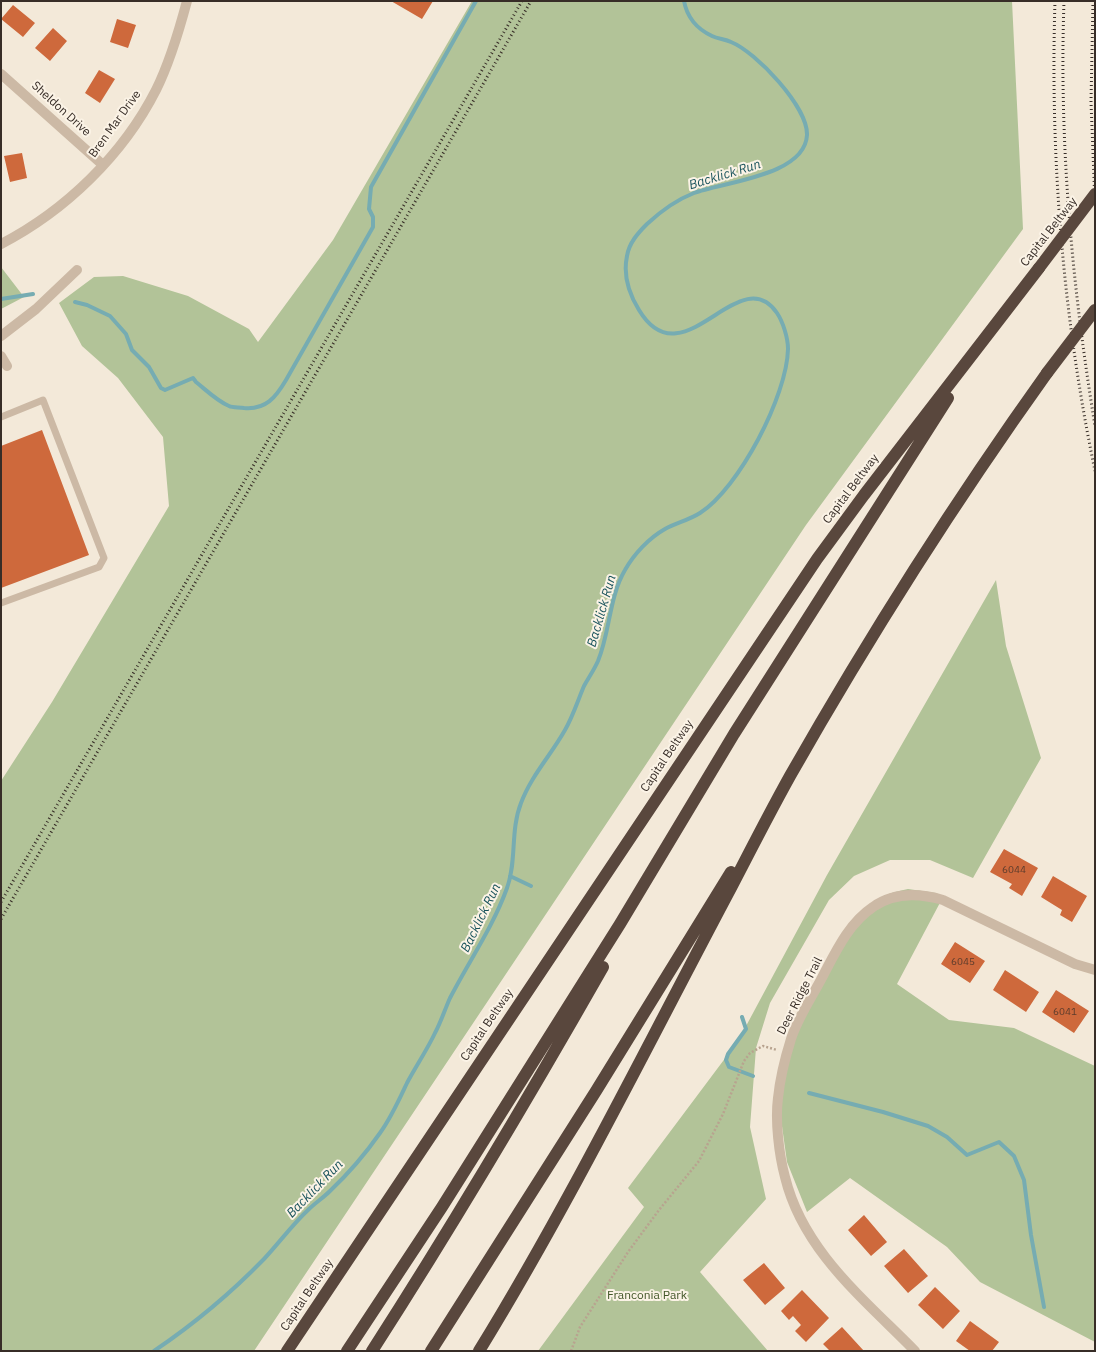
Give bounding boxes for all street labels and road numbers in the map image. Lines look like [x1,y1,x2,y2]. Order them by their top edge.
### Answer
street label: Sheldon Drive [28,79,94,139]
street label: Bren Mar Drive [86,88,144,160]
street label: Capital Beltway [1018,195,1080,269]
street label: Capital Beltway [820,451,882,527]
street label: Capital Beltway [638,717,696,795]
street label: Deer Ridge Trail [774,955,826,1037]
street label: Capital Beltway [458,986,516,1064]
street label: Capital Beltway [278,1256,336,1334]

